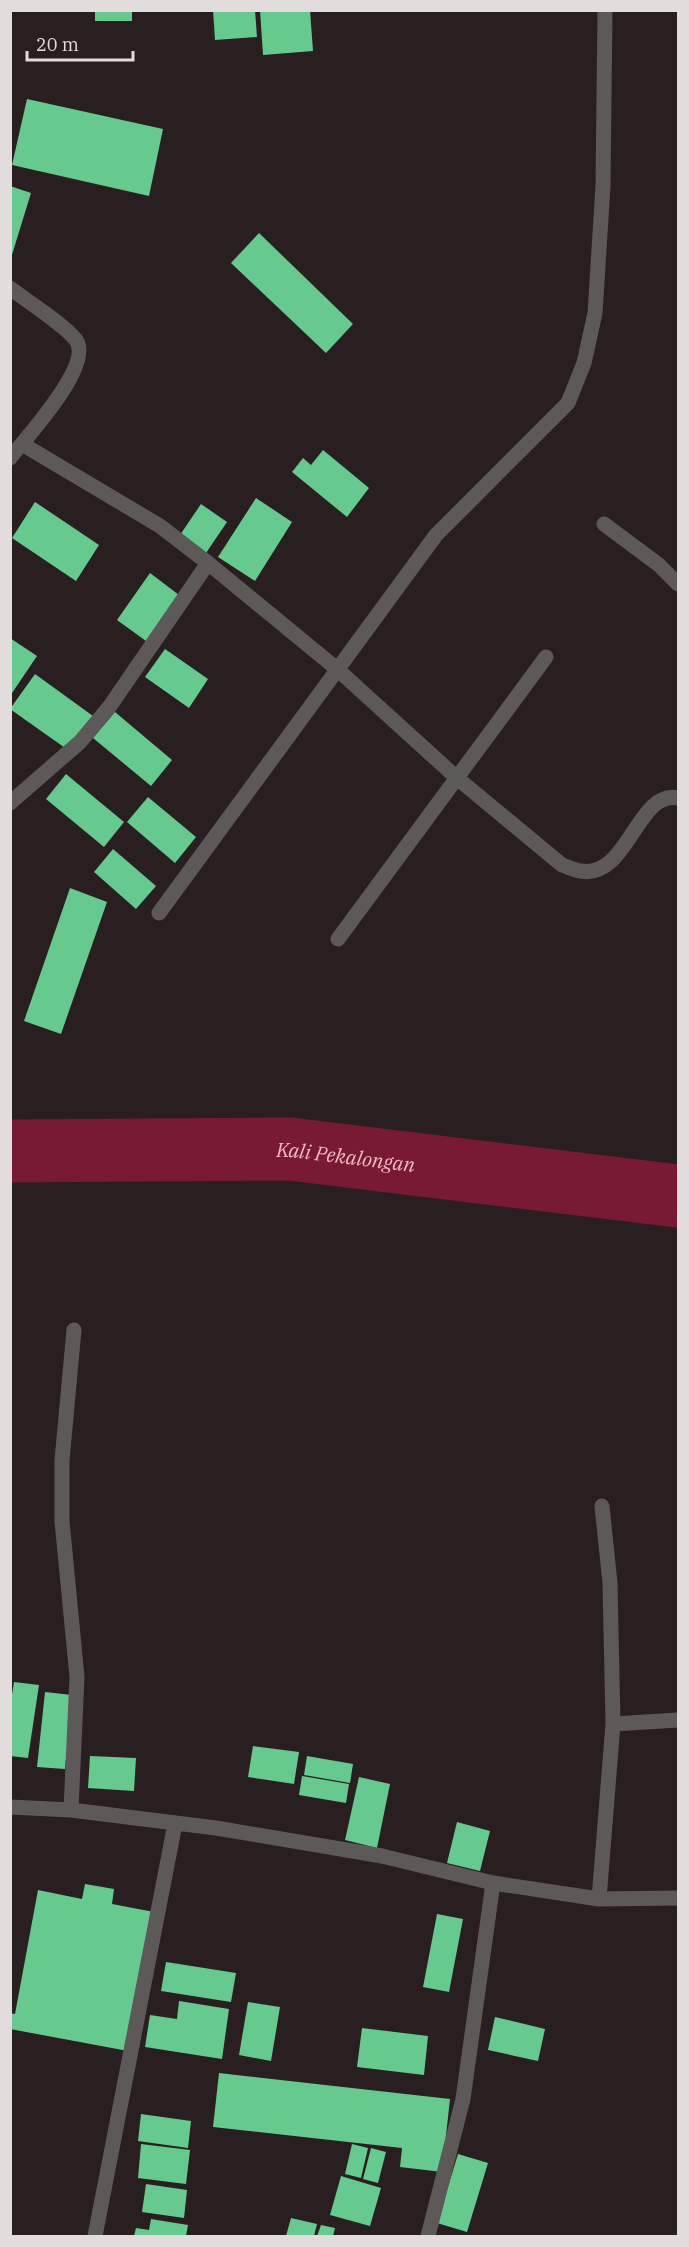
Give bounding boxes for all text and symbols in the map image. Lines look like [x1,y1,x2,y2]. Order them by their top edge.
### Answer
scale bar [27,24,134,62]
text: 20 m [36,33,79,56]
water label: Kali Pekalongan [275,1135,417,1178]

